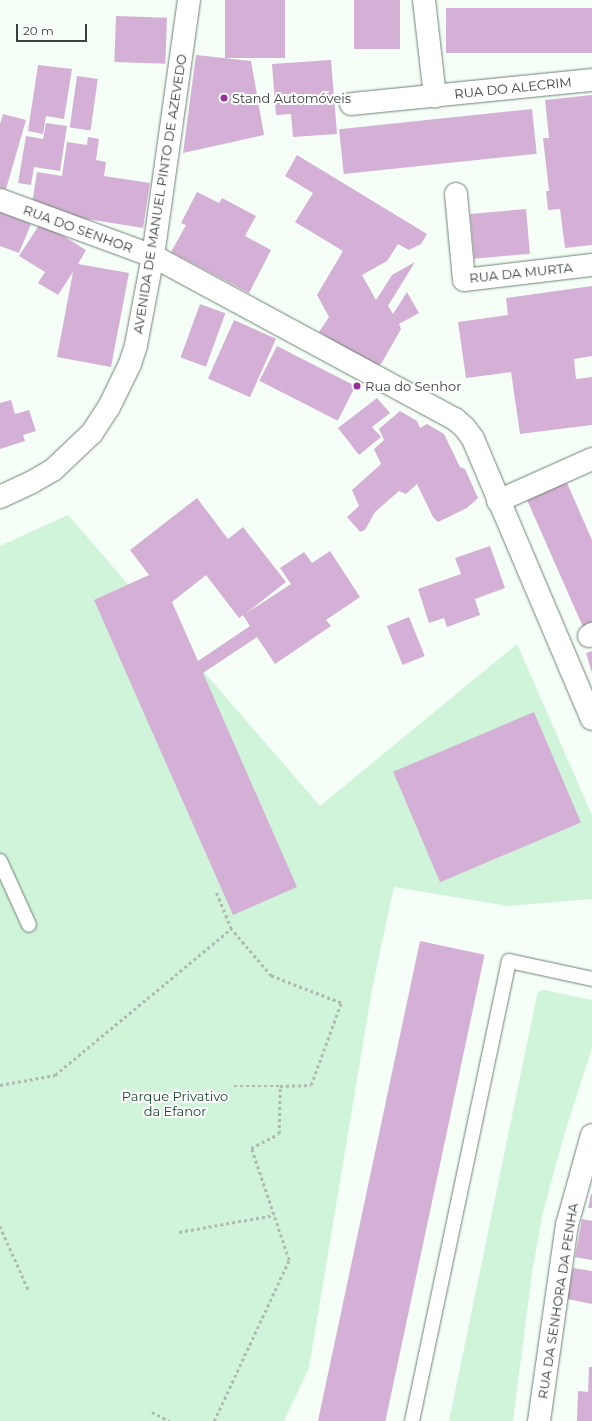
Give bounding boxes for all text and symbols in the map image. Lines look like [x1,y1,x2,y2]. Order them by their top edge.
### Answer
scale bar [18,16,89,42]
text: 20 m [23,23,54,38]
street label: AVENIDA DE MANUEL PINTO DE AZEVEDO [130,53,190,335]
street label: RUA DO ALECRIM [454,74,572,102]
place label: Stand Automóveis [232,90,351,106]
marker: Stand Automóveis [219,93,229,103]
street label: RUA DO SENHOR [21,202,135,256]
street label: RUA DA MURTA [469,260,573,286]
place label: Rua do Senhor [365,378,461,394]
marker: Rua do Senhor [352,381,362,391]
park label: Parque Privativo da Efanor [122,1089,228,1120]
street label: RUA DA SENHORA DA PENHA [535,1202,581,1400]

